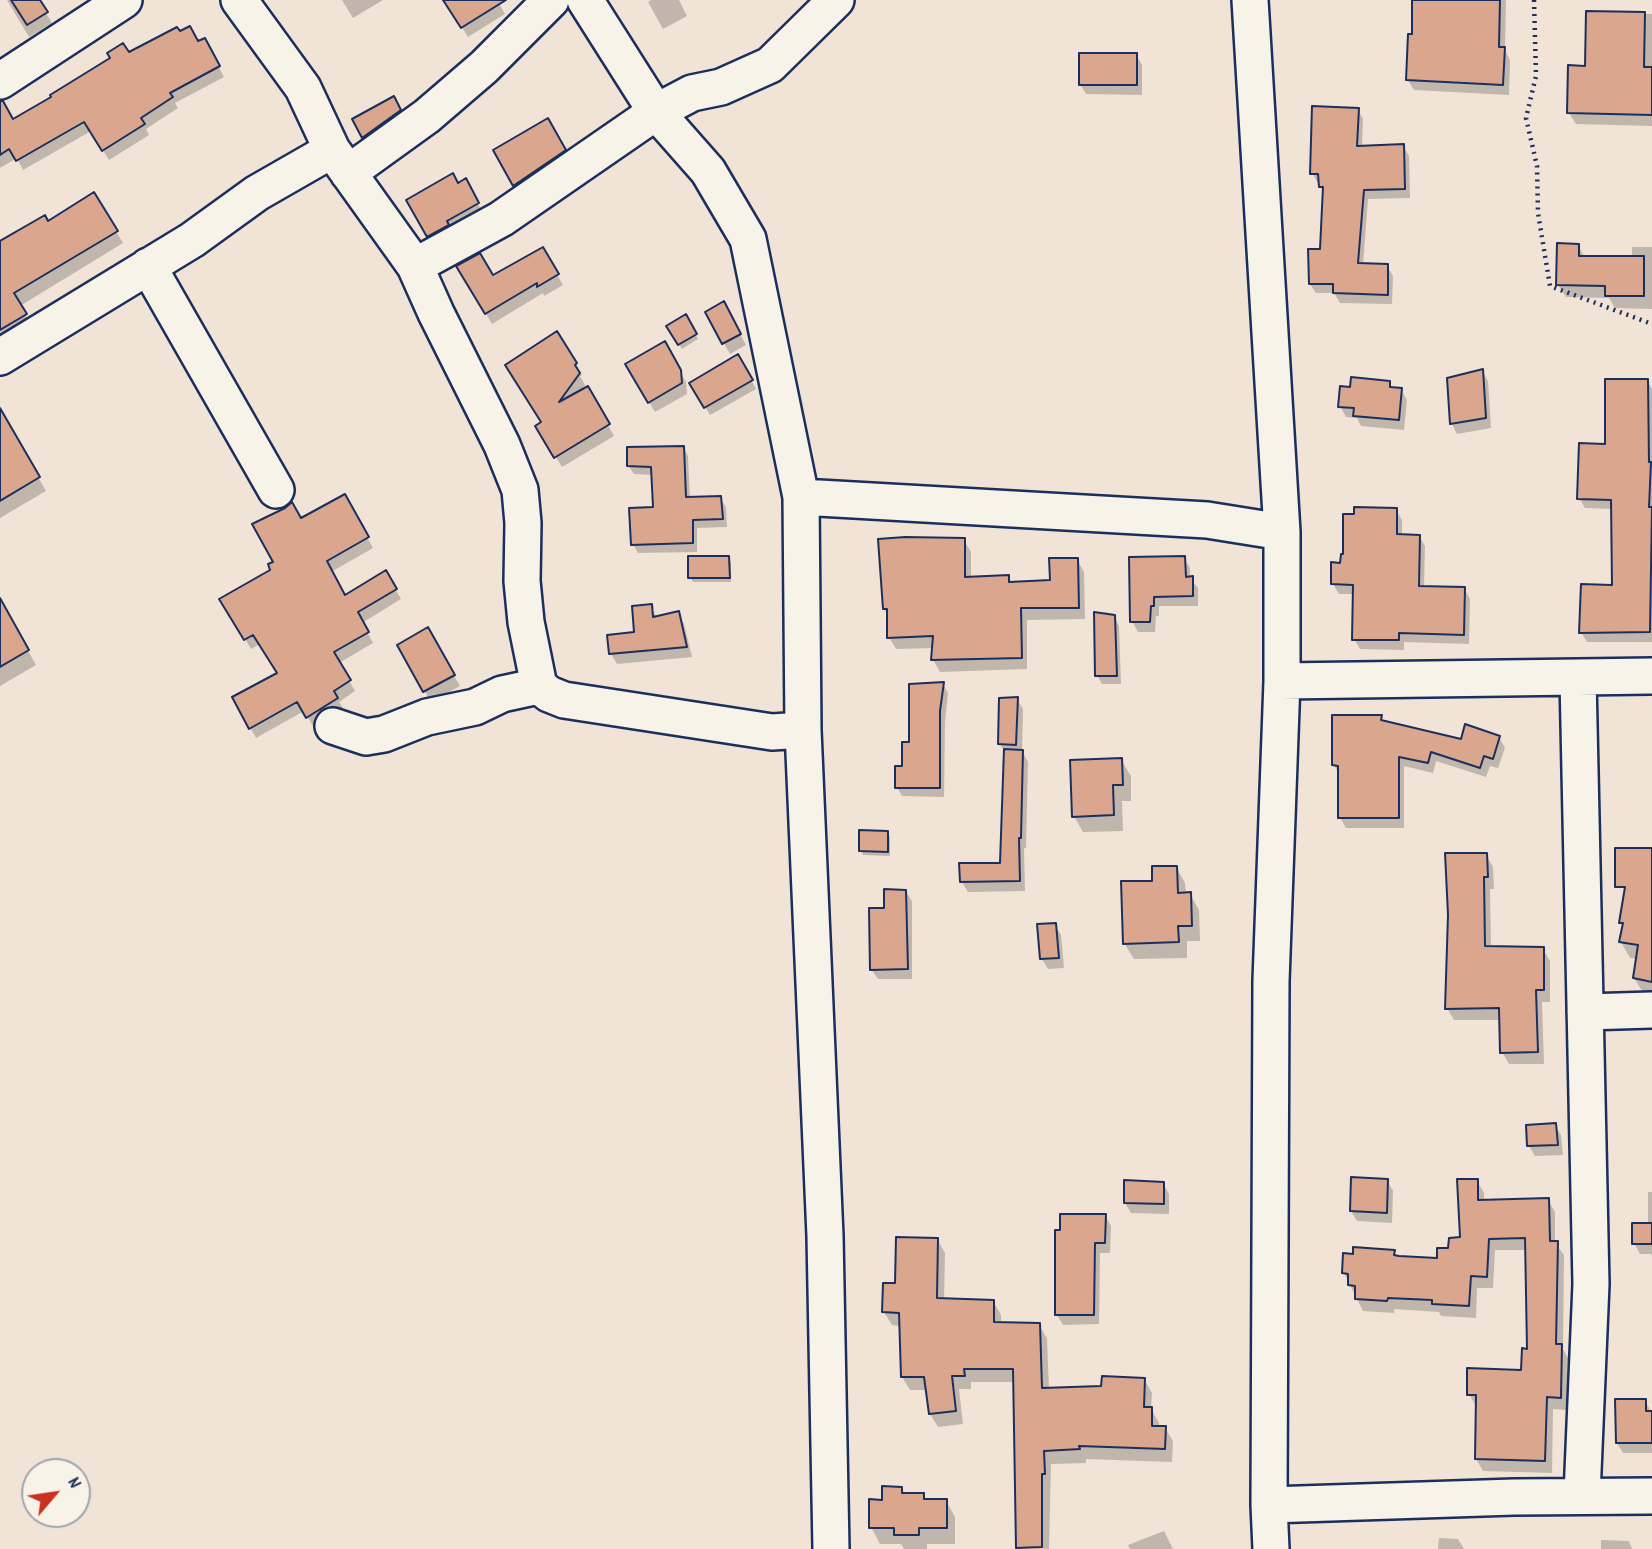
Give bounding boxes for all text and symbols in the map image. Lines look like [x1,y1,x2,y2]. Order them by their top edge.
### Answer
north arrow [21,1458,91,1528]
text: N [59,1473,87,1494]

